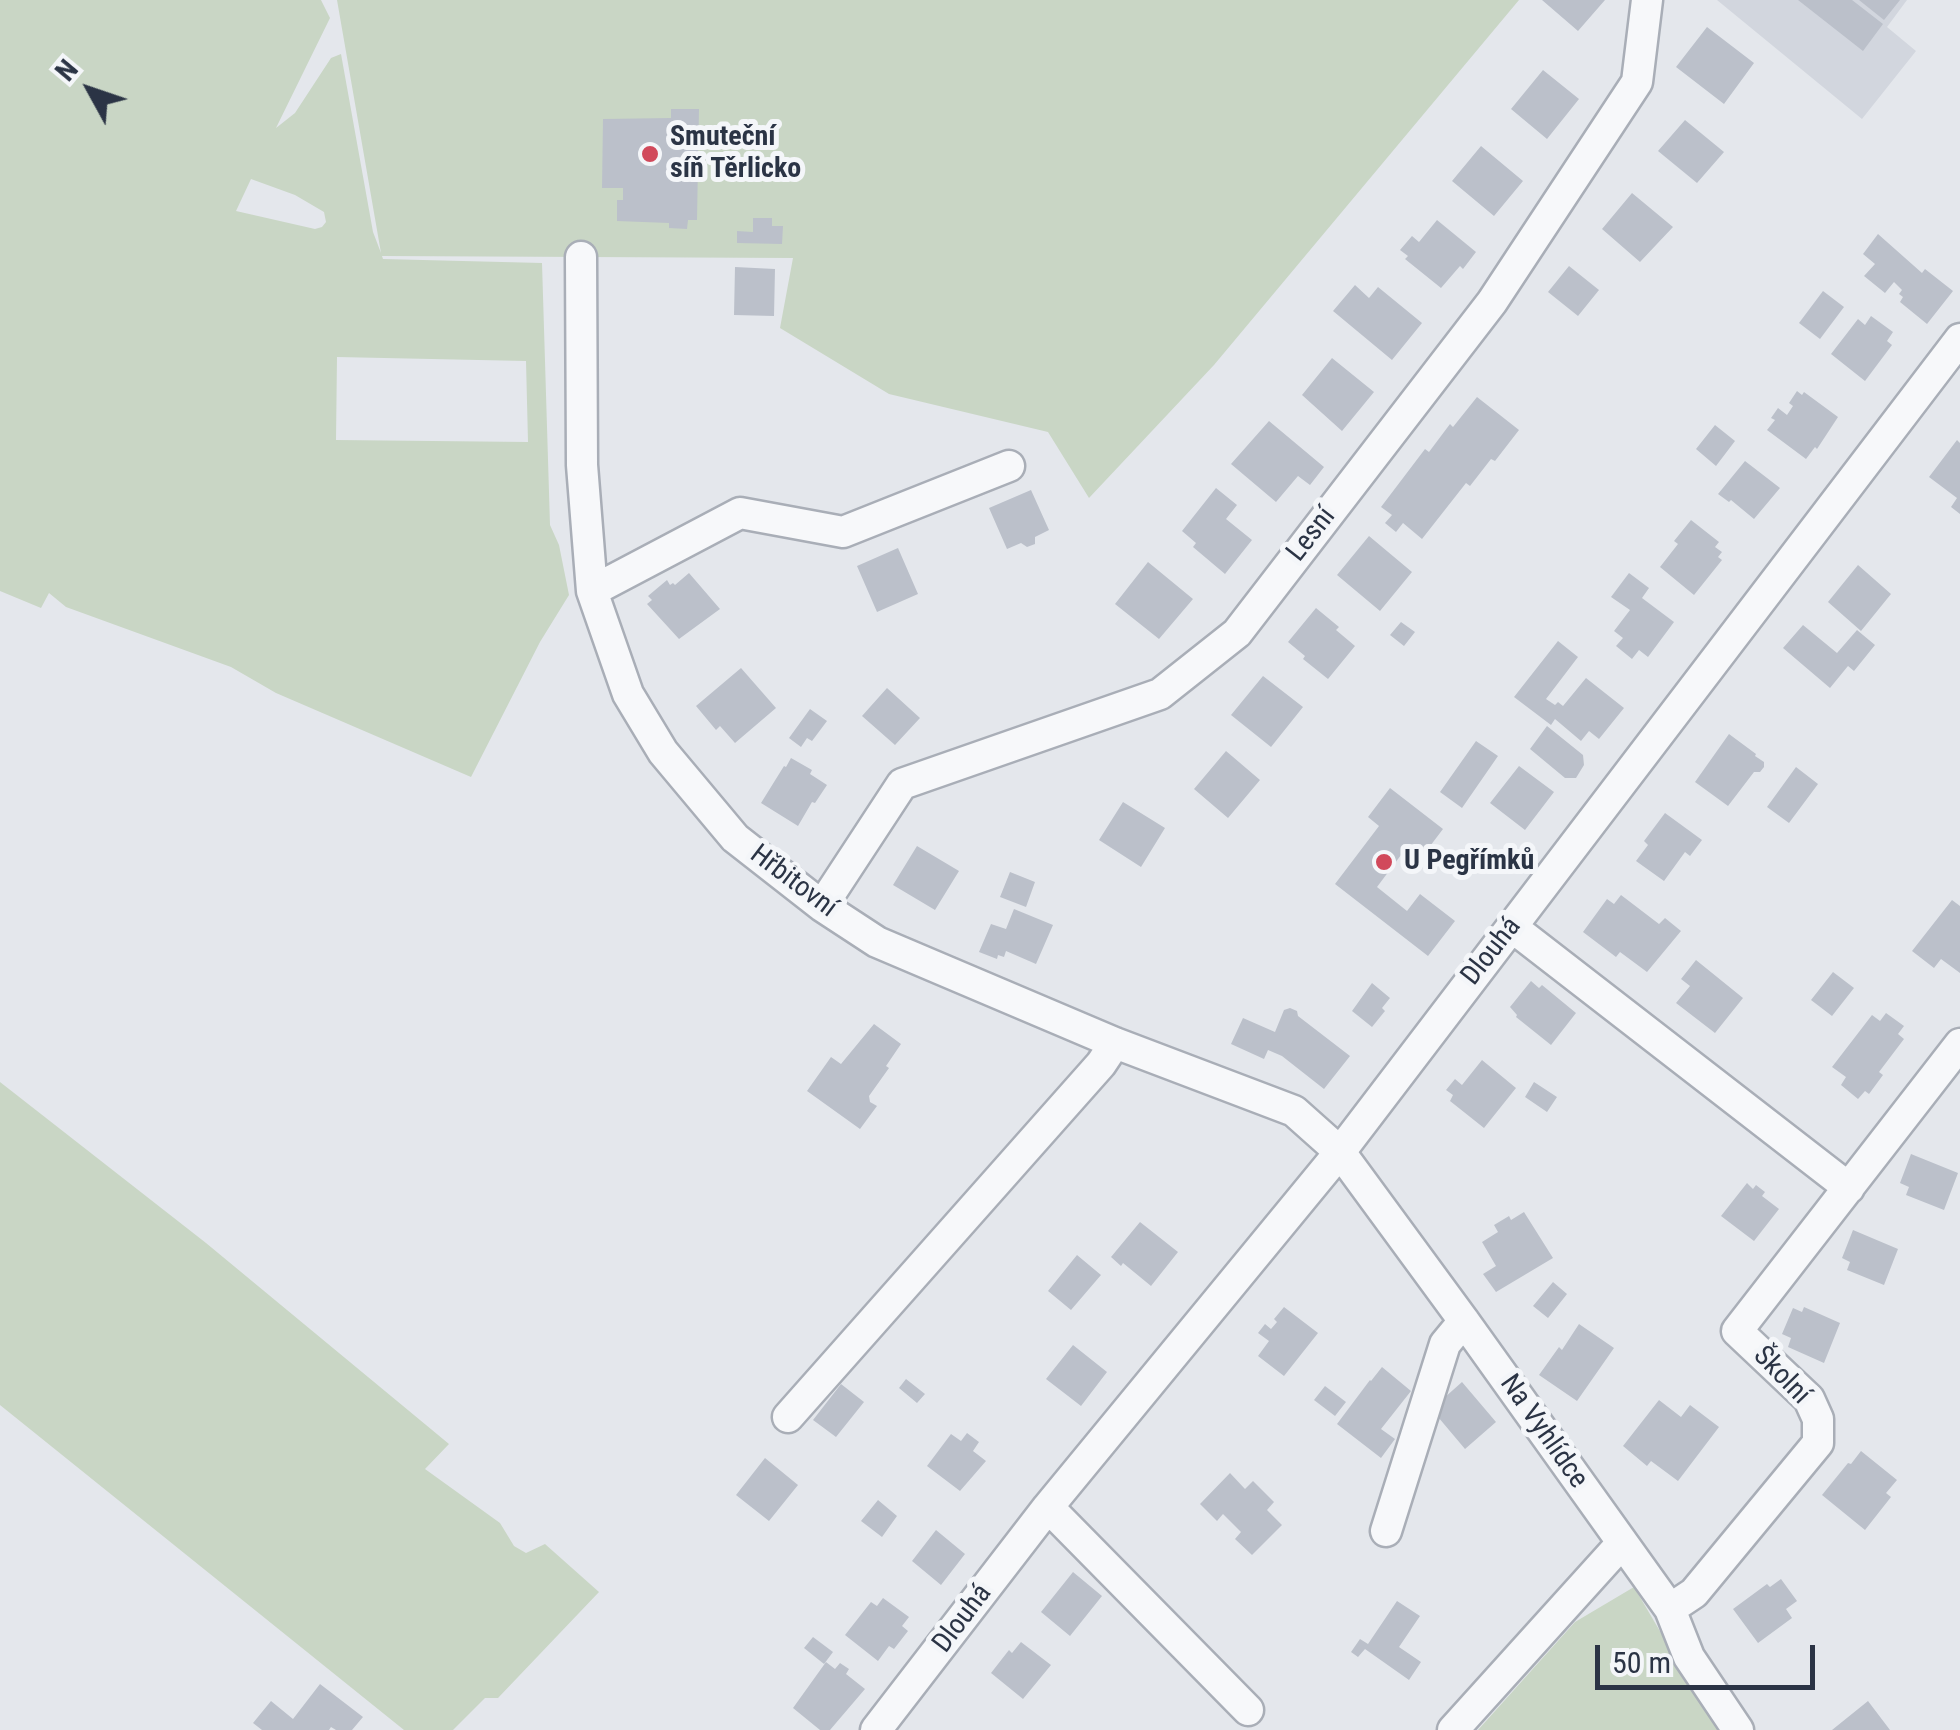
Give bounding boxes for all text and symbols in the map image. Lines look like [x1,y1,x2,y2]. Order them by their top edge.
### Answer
north arrow [40,40,140,140]
text: N [48,53,85,88]
place label: Smuteční síň Těrlicko [670,121,801,187]
marker: Smuteční síň Těrlicko [639,143,661,165]
street label: Lesní [1280,501,1344,569]
street label: Hřbitovní [743,838,843,926]
place label: U Pegřímků [1404,845,1534,879]
marker: U Pegřímků [1373,851,1395,873]
street label: Dlouhá [1455,911,1529,993]
street label: Školní [1745,1340,1817,1412]
street label: Na Vyhlídce [1492,1369,1594,1495]
street label: Dlouhá [926,1578,1000,1660]
scale bar [1600,1625,1820,1687]
text: 50 m [1612,1645,1671,1680]

